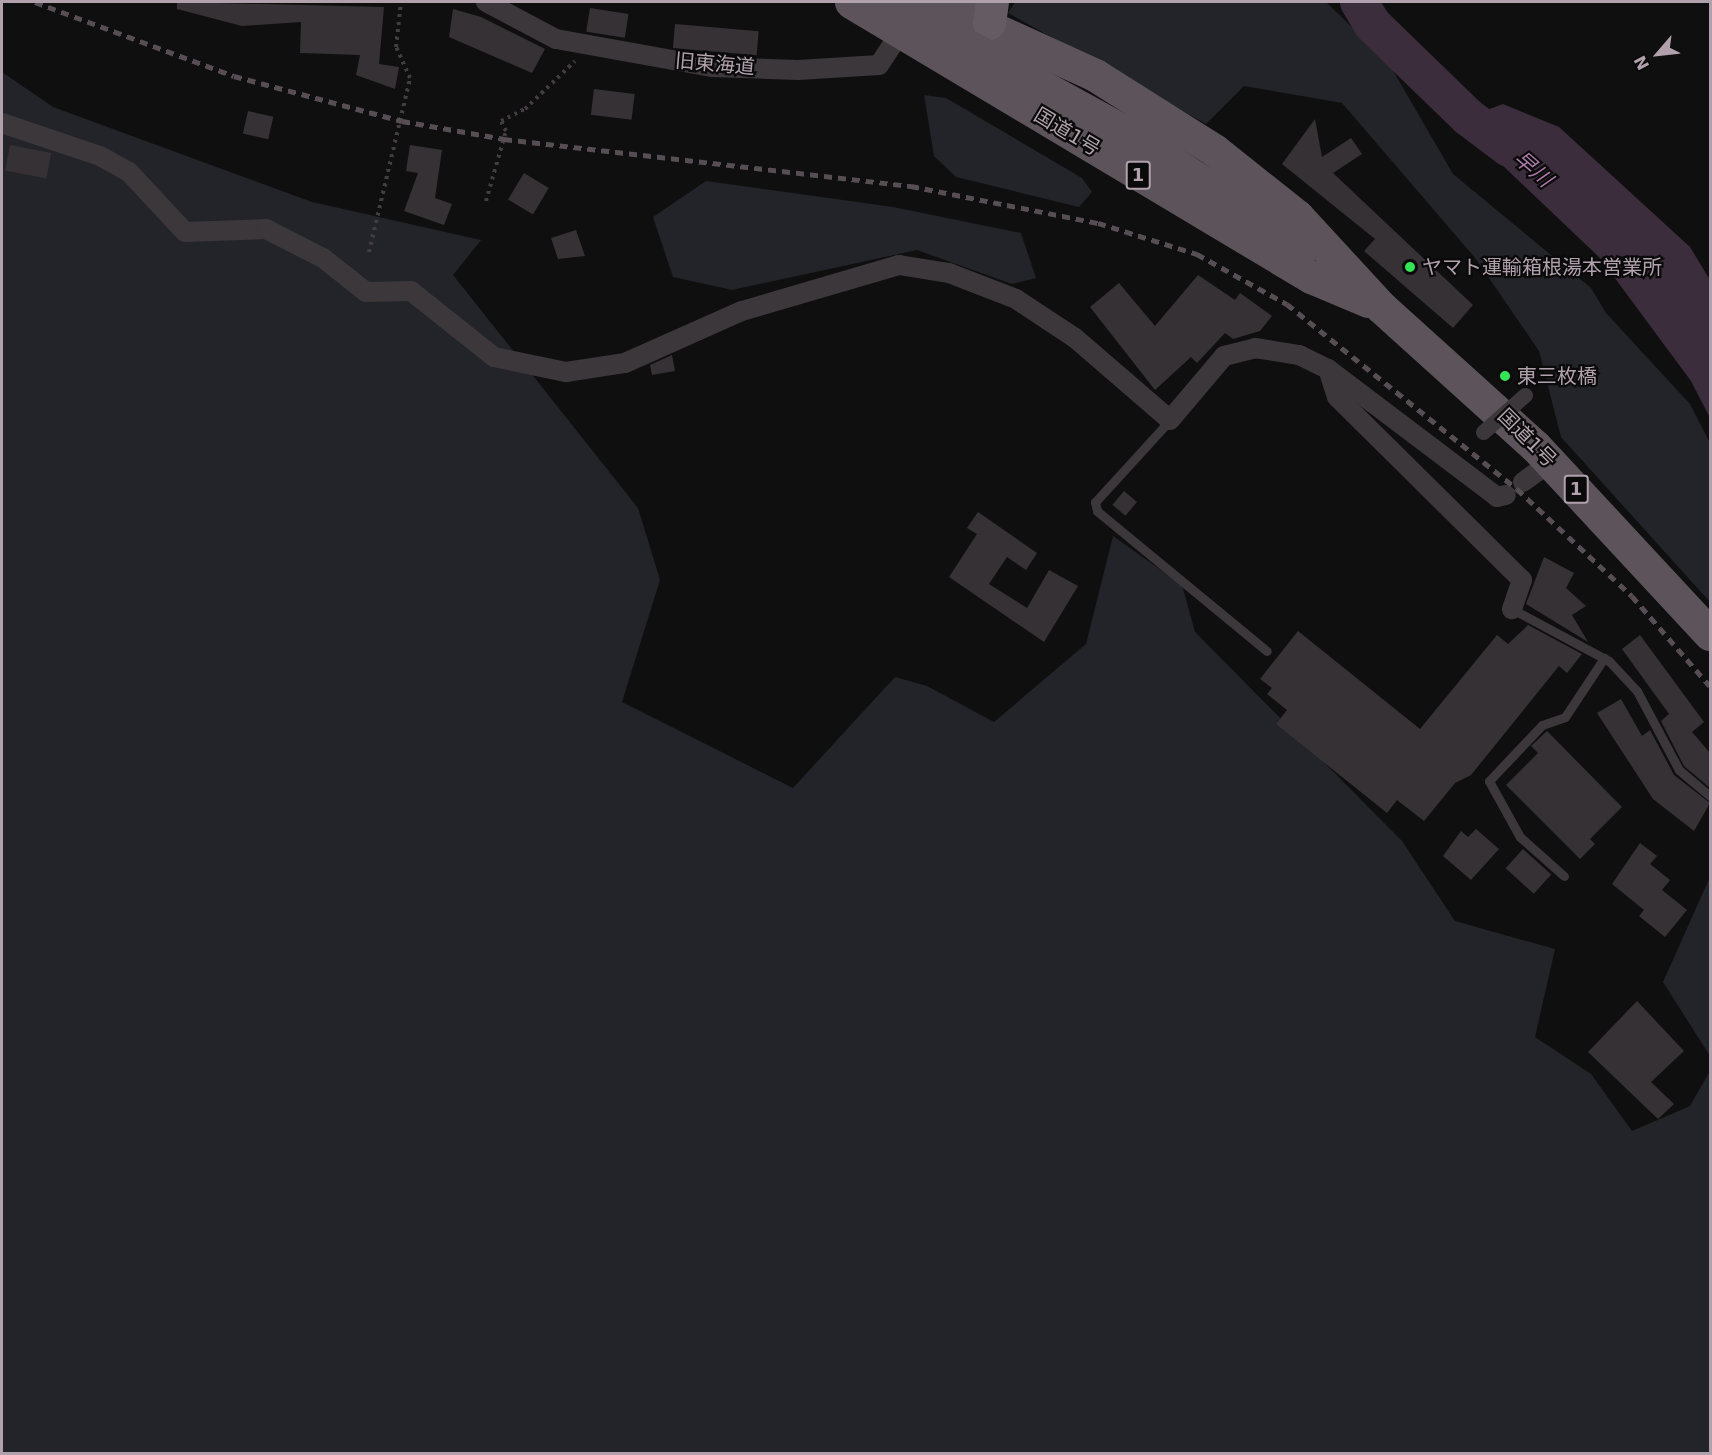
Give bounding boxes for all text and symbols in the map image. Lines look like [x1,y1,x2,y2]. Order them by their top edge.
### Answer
north arrow [1628,24,1688,84]
street label: 旧東海道 [674,49,756,79]
text: N [1630,52,1653,73]
street label: 国道1号 [1030,103,1104,161]
water label: 早川 [1509,146,1557,192]
road number: 1 [1124,160,1152,190]
place label: ヤマト運輸箱根湯本営業所 [1422,255,1662,279]
marker: ヤマト運輸箱根湯本営業所 [1403,260,1417,274]
place label: 東三枚橋 [1517,364,1597,388]
marker: 東三枚橋 [1498,369,1512,383]
street label: 国道1号 [1493,404,1561,472]
road number: 1 [1562,474,1590,504]

